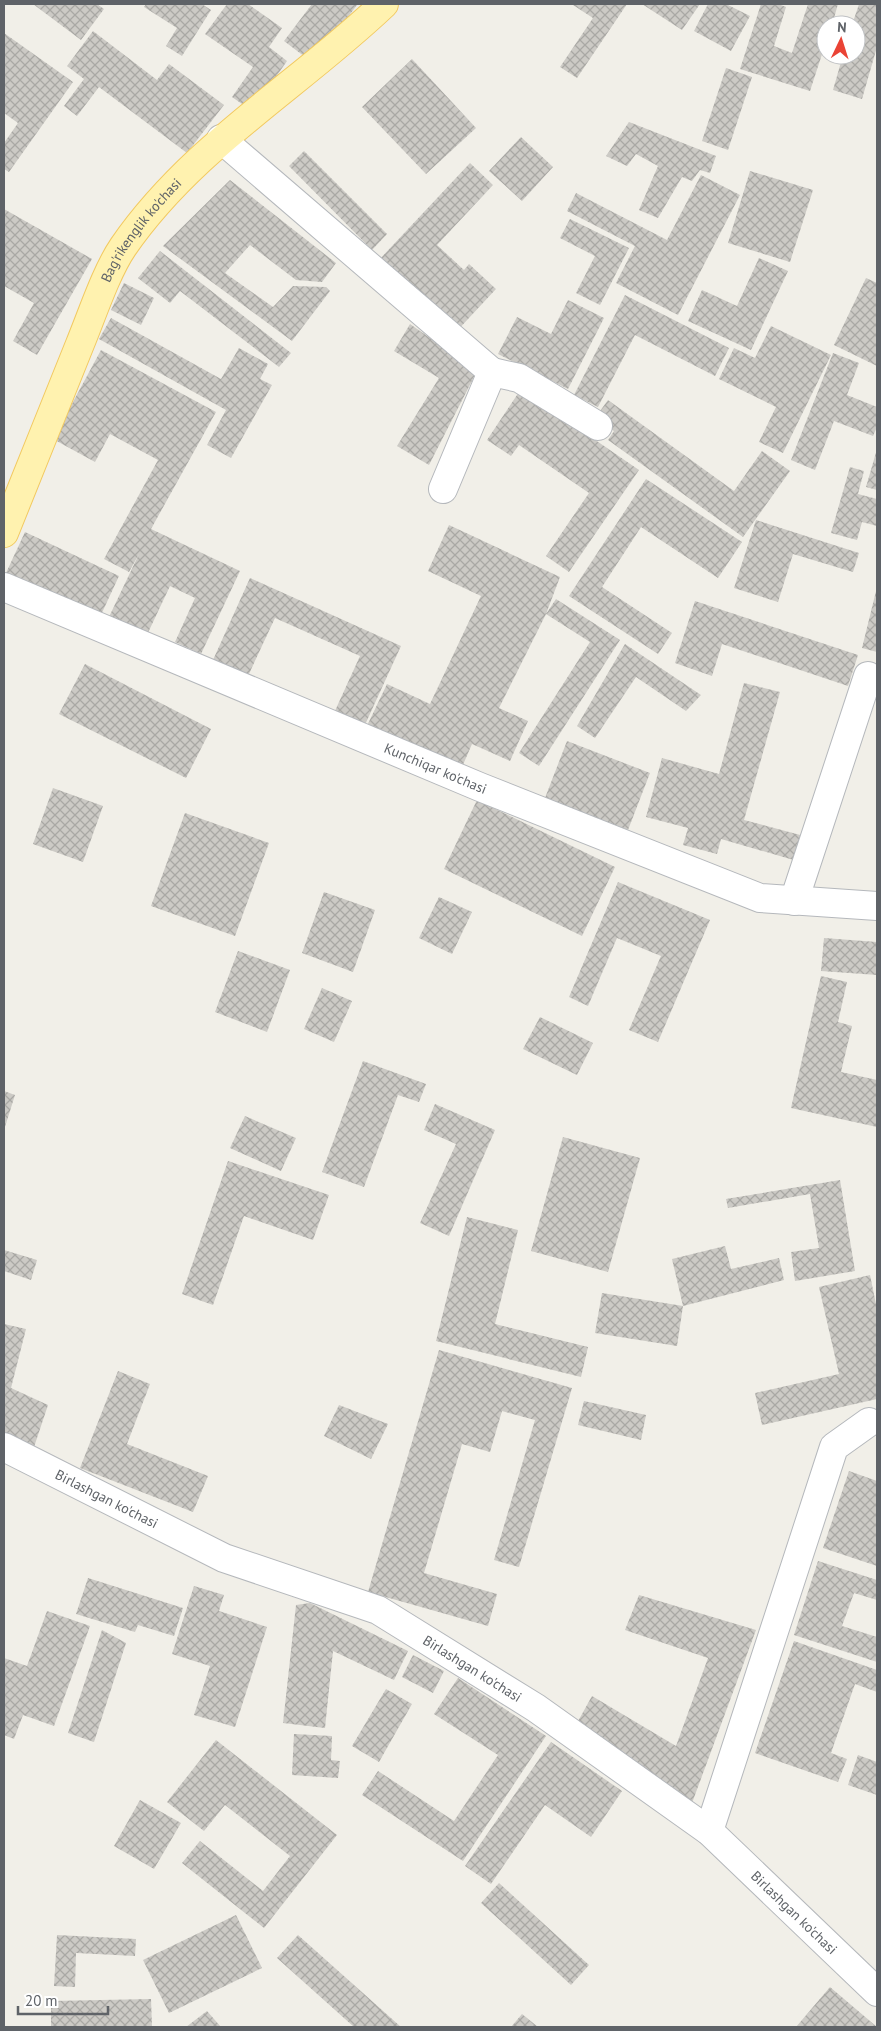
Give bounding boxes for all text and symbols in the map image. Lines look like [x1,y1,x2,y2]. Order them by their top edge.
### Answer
north arrow [816,15,866,65]
text: N [837,18,847,36]
street label: Bag'rikenglik ko'chasi [97,174,185,285]
street label: Kunchiqar ko'chasi [381,739,489,798]
street label: Birlashgan ko'chasi [52,1465,161,1532]
street label: Birlashgan ko'chasi [420,1631,525,1706]
street label: Birlashgan ko'chasi [747,1867,841,1958]
scale bar [18,1984,108,2016]
text: 20 m [25,1991,58,2010]

